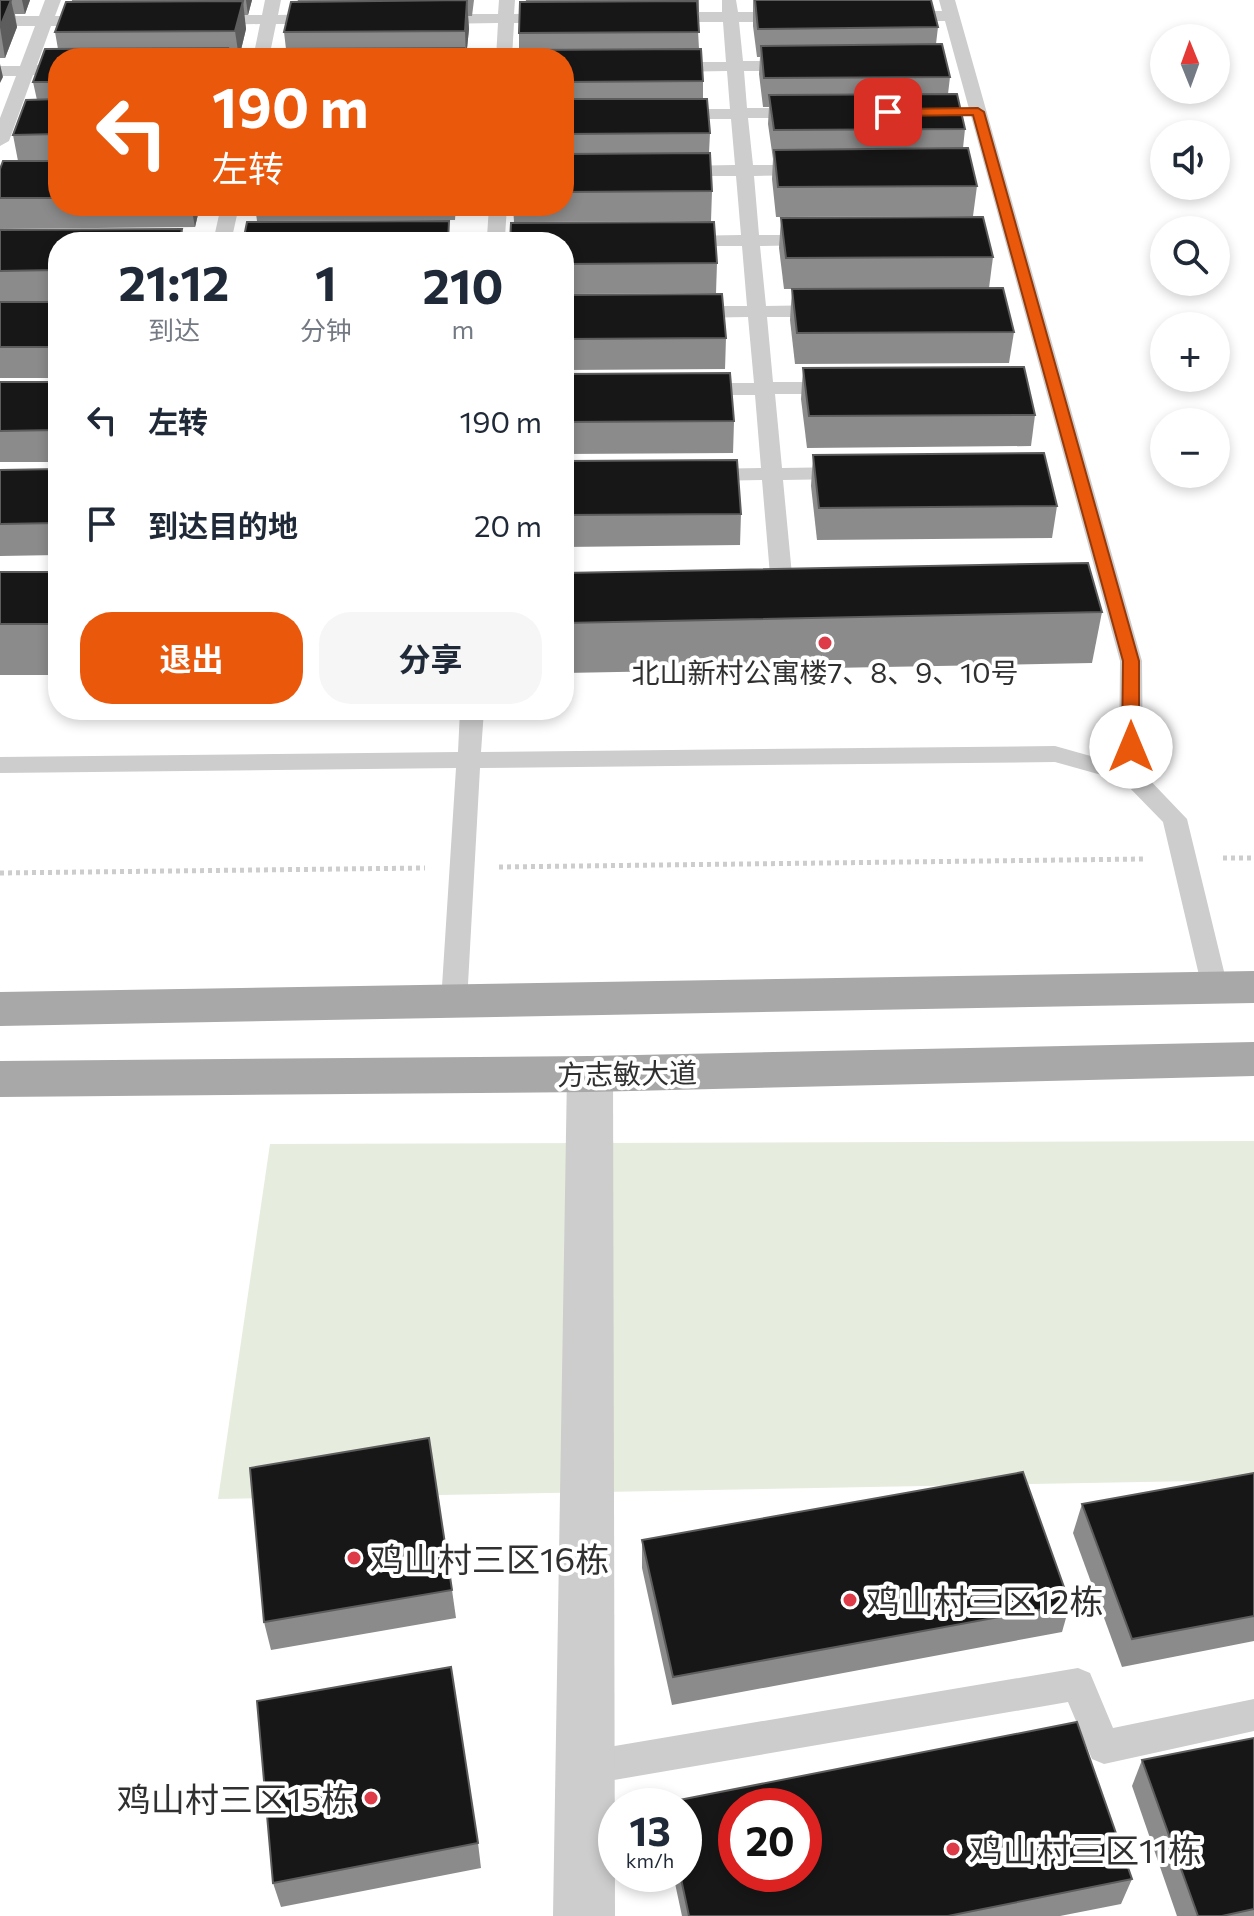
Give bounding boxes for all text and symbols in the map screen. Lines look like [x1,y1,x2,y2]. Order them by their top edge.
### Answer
north arrow [1150,24,1230,104]
map controls [1150,24,1230,488]
text: 190 m [212,71,369,140]
pin [854,78,922,146]
icon: left [80,80,184,184]
icon: arrive [866,90,910,134]
button: sound [1150,120,1230,200]
text: 左转 [212,145,284,189]
button: search [1150,216,1230,296]
text: 21:12 [119,252,229,311]
text: 1 [315,252,337,311]
text: 210 [422,255,503,314]
button: + [1150,312,1230,392]
text: m [452,313,474,344]
text: 到达 [148,314,200,345]
text: 分钟 [300,314,352,345]
icon: left [80,398,124,442]
text: 左转 [148,402,208,439]
text: 190 m [459,402,542,439]
button: − [1150,408,1230,488]
icon: arrive [80,502,124,546]
text: 到达目的地 [148,506,298,543]
text: 20 m [474,506,542,543]
button: 退出 [80,612,303,704]
button: 分享 [319,612,542,704]
marker: 北山新村公寓楼7、8、9、10号 [816,634,834,652]
place label: 北山新村公寓楼7、8、9、10号 [631,655,1019,689]
position arrow [1089,705,1173,789]
street label: 方志敏大道 [557,1055,697,1091]
place label: 鸡山村三区16栋 [370,1537,609,1579]
marker: 鸡山村三区16栋 [345,1549,363,1567]
place label: 鸡山村三区12栋 [866,1579,1103,1621]
marker: 鸡山村三区12栋 [841,1591,859,1609]
place label: 鸡山村三区15栋 [117,1777,355,1819]
speed limit sign: 20 [718,1788,822,1892]
marker: 鸡山村三区15栋 [362,1789,380,1807]
text: 13 [629,1805,671,1854]
place label: 鸡山村三区11栋 [969,1828,1202,1870]
marker: 鸡山村三区11栋 [944,1840,962,1858]
text: km/h [626,1848,674,1872]

